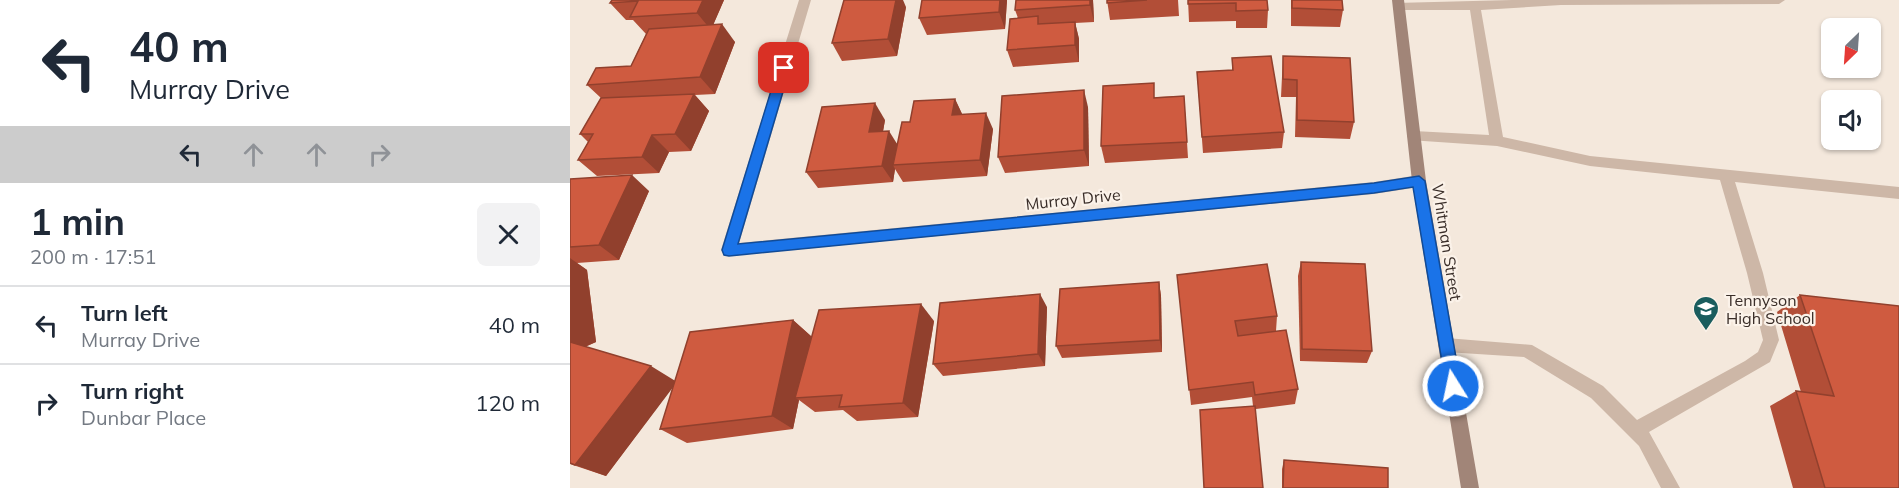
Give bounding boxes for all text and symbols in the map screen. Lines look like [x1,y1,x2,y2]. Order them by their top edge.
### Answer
north arrow [1821,18,1881,78]
map controls [1821,18,1881,150]
text: 40 m [129,20,229,73]
icon: left [30,24,108,102]
pin [758,42,809,93]
icon: arrive [767,51,800,84]
text: Murray Drive [129,72,290,106]
button: sound [1821,90,1881,150]
icon: left [174,138,207,171]
icon: ahead [237,138,270,171]
icon: ahead [300,138,333,171]
icon: right [363,138,396,171]
street label: Whitman Street [1428,182,1466,302]
street label: Murray Drive [1025,184,1121,214]
text: 1 min [30,199,125,244]
button: close [477,203,540,266]
text: 200 m · 17:51 [30,244,156,269]
place label: Tennyson High School [1726,290,1815,328]
school or university icon: Tennyson High School [1691,294,1721,332]
text: Turn left [81,299,168,327]
icon: left [30,309,63,342]
text: 40 m [489,311,540,339]
text: Murray Drive [81,327,200,352]
position arrow [1421,354,1485,418]
text: Turn right [81,377,184,405]
icon: right [30,387,63,420]
text: 120 m [475,389,540,417]
text: Dunbar Place [81,405,206,430]

